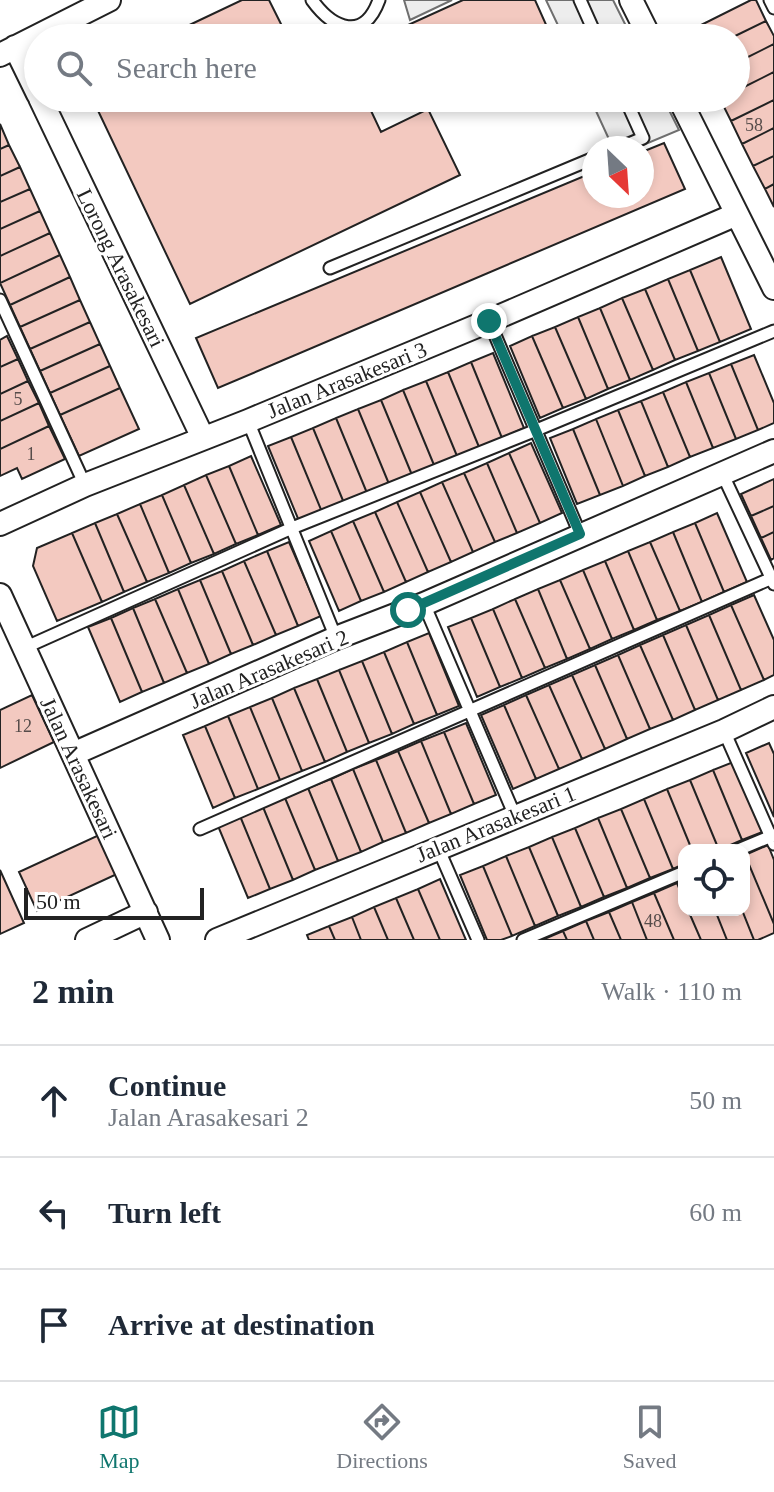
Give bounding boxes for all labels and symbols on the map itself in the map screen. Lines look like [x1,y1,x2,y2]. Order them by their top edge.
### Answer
house number: 58 [745,115,763,135]
north arrow [582,136,654,208]
street label: Lorong Arasakesari [72,185,170,351]
route end [471,303,507,339]
street label: Jalan Arasakesari 3 [264,337,430,423]
house number: 5 [14,389,23,409]
house number: 1 [27,444,36,464]
route start [390,592,426,628]
street label: Jalan Arasakesari 2 [186,624,352,714]
street label: Jalan Arasakesari [35,693,123,843]
house number: 12 [14,716,32,736]
street label: Jalan Arasakesari 1 [413,781,579,867]
scale bar [24,884,204,920]
house number: 48 [644,911,662,931]

